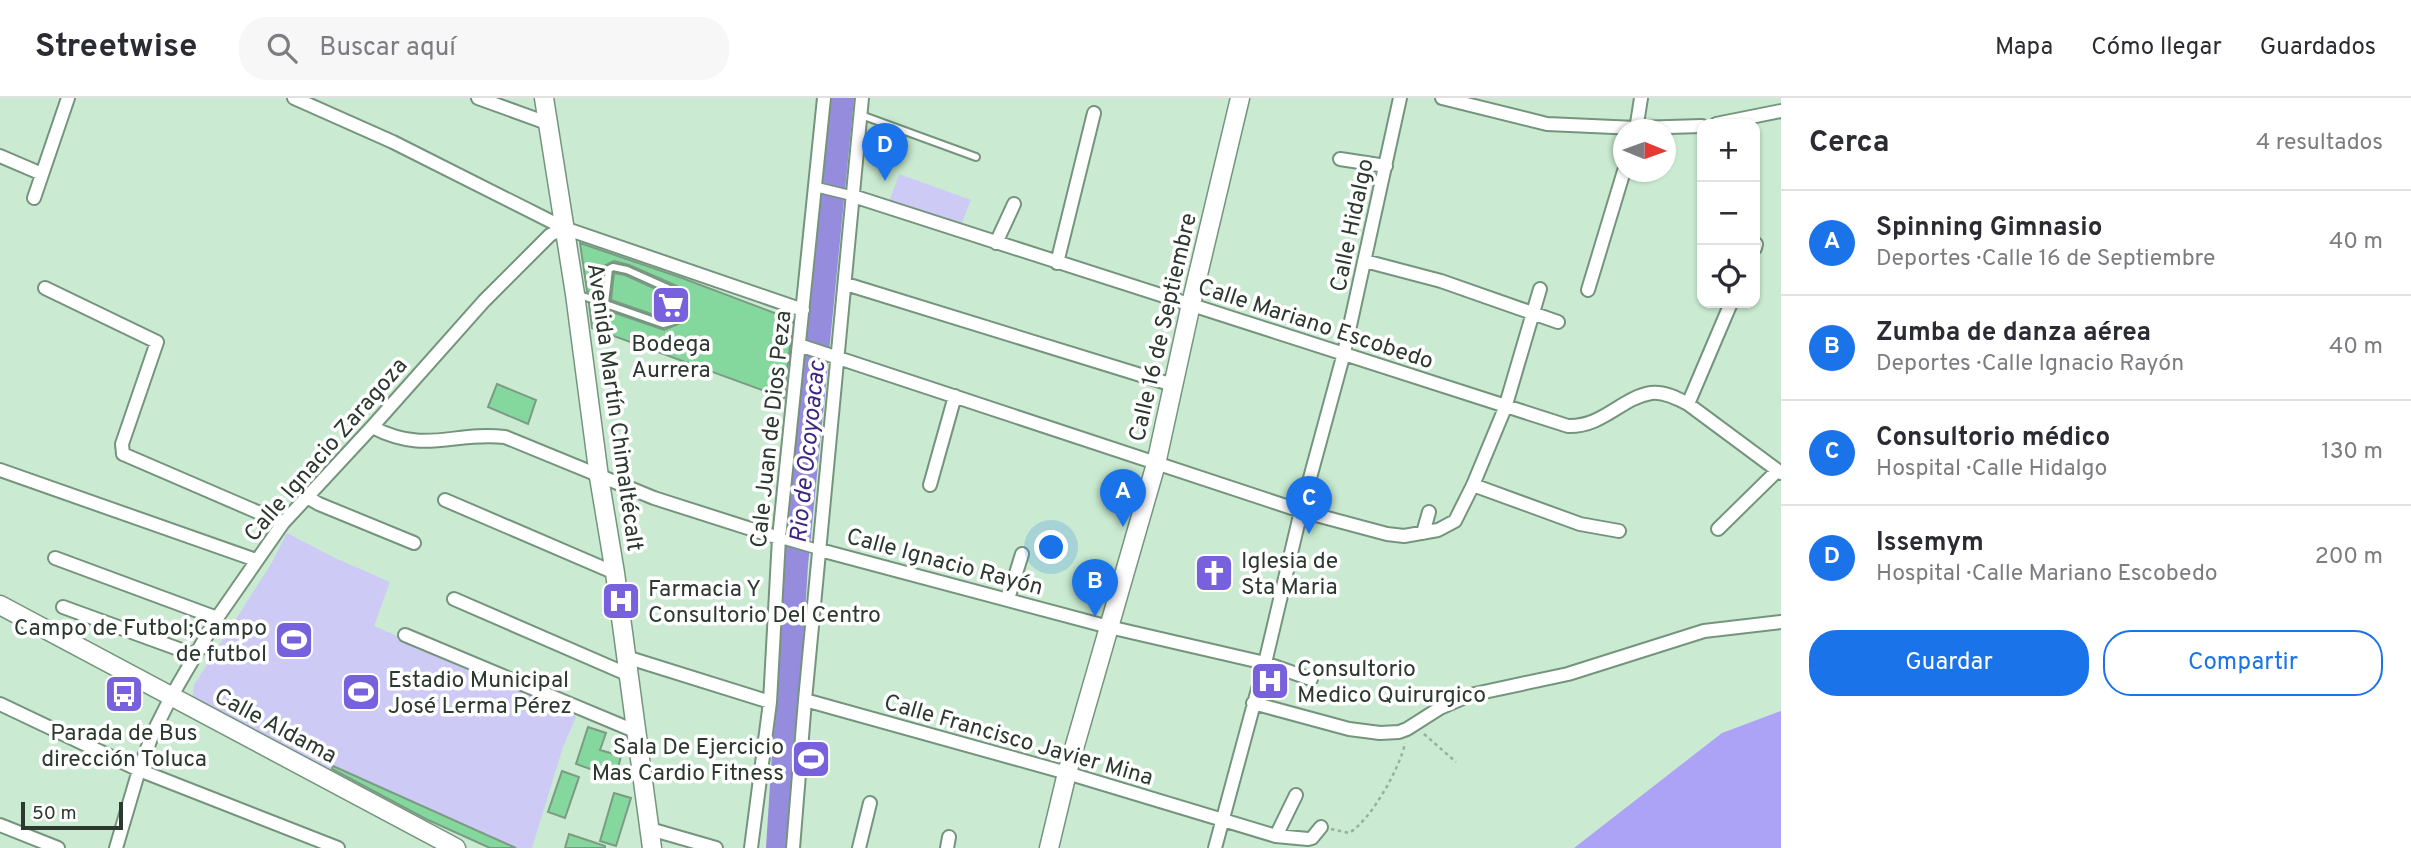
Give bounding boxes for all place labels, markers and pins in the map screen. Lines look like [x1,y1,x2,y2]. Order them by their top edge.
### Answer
pin: D [862,123,908,181]
supermarket icon: Bodega Aurrera [650,284,692,326]
place label: Bodega Aurrera [631,331,711,386]
pin: A [1100,469,1146,527]
pin: C [1286,476,1332,534]
place label: Iglesia de Sta Maria [1241,548,1338,603]
church icon: Iglesia de Sta Maria [1193,552,1235,594]
pin: B [1072,559,1118,617]
place label: Farmacia Y Consultorio Del Centro [648,576,881,631]
hospital icon: Farmacia Y Consultorio Del Centro [600,580,642,622]
place label: Campo de Futbol;Campo de futbol [14,615,267,670]
sports icon: Campo de Futbol;Campo de futbol [273,619,315,661]
place label: Consultorio Medico Quirurgico [1297,656,1486,711]
hospital icon: Consultorio Medico Quirurgico [1249,660,1291,702]
place label: Estadio Municipal José Lerma Pérez [388,667,572,722]
sports icon: Estadio Municipal José Lerma Pérez [340,671,382,713]
bus stop icon: Parada de Bus dirección Toluca [103,673,145,715]
place label: Parada de Bus dirección Toluca [41,720,207,775]
place label: Sala De Ejercicio Mas Cardio Fitness [592,734,784,789]
sports icon: Sala De Ejercicio Mas Cardio Fitness [790,738,832,780]

